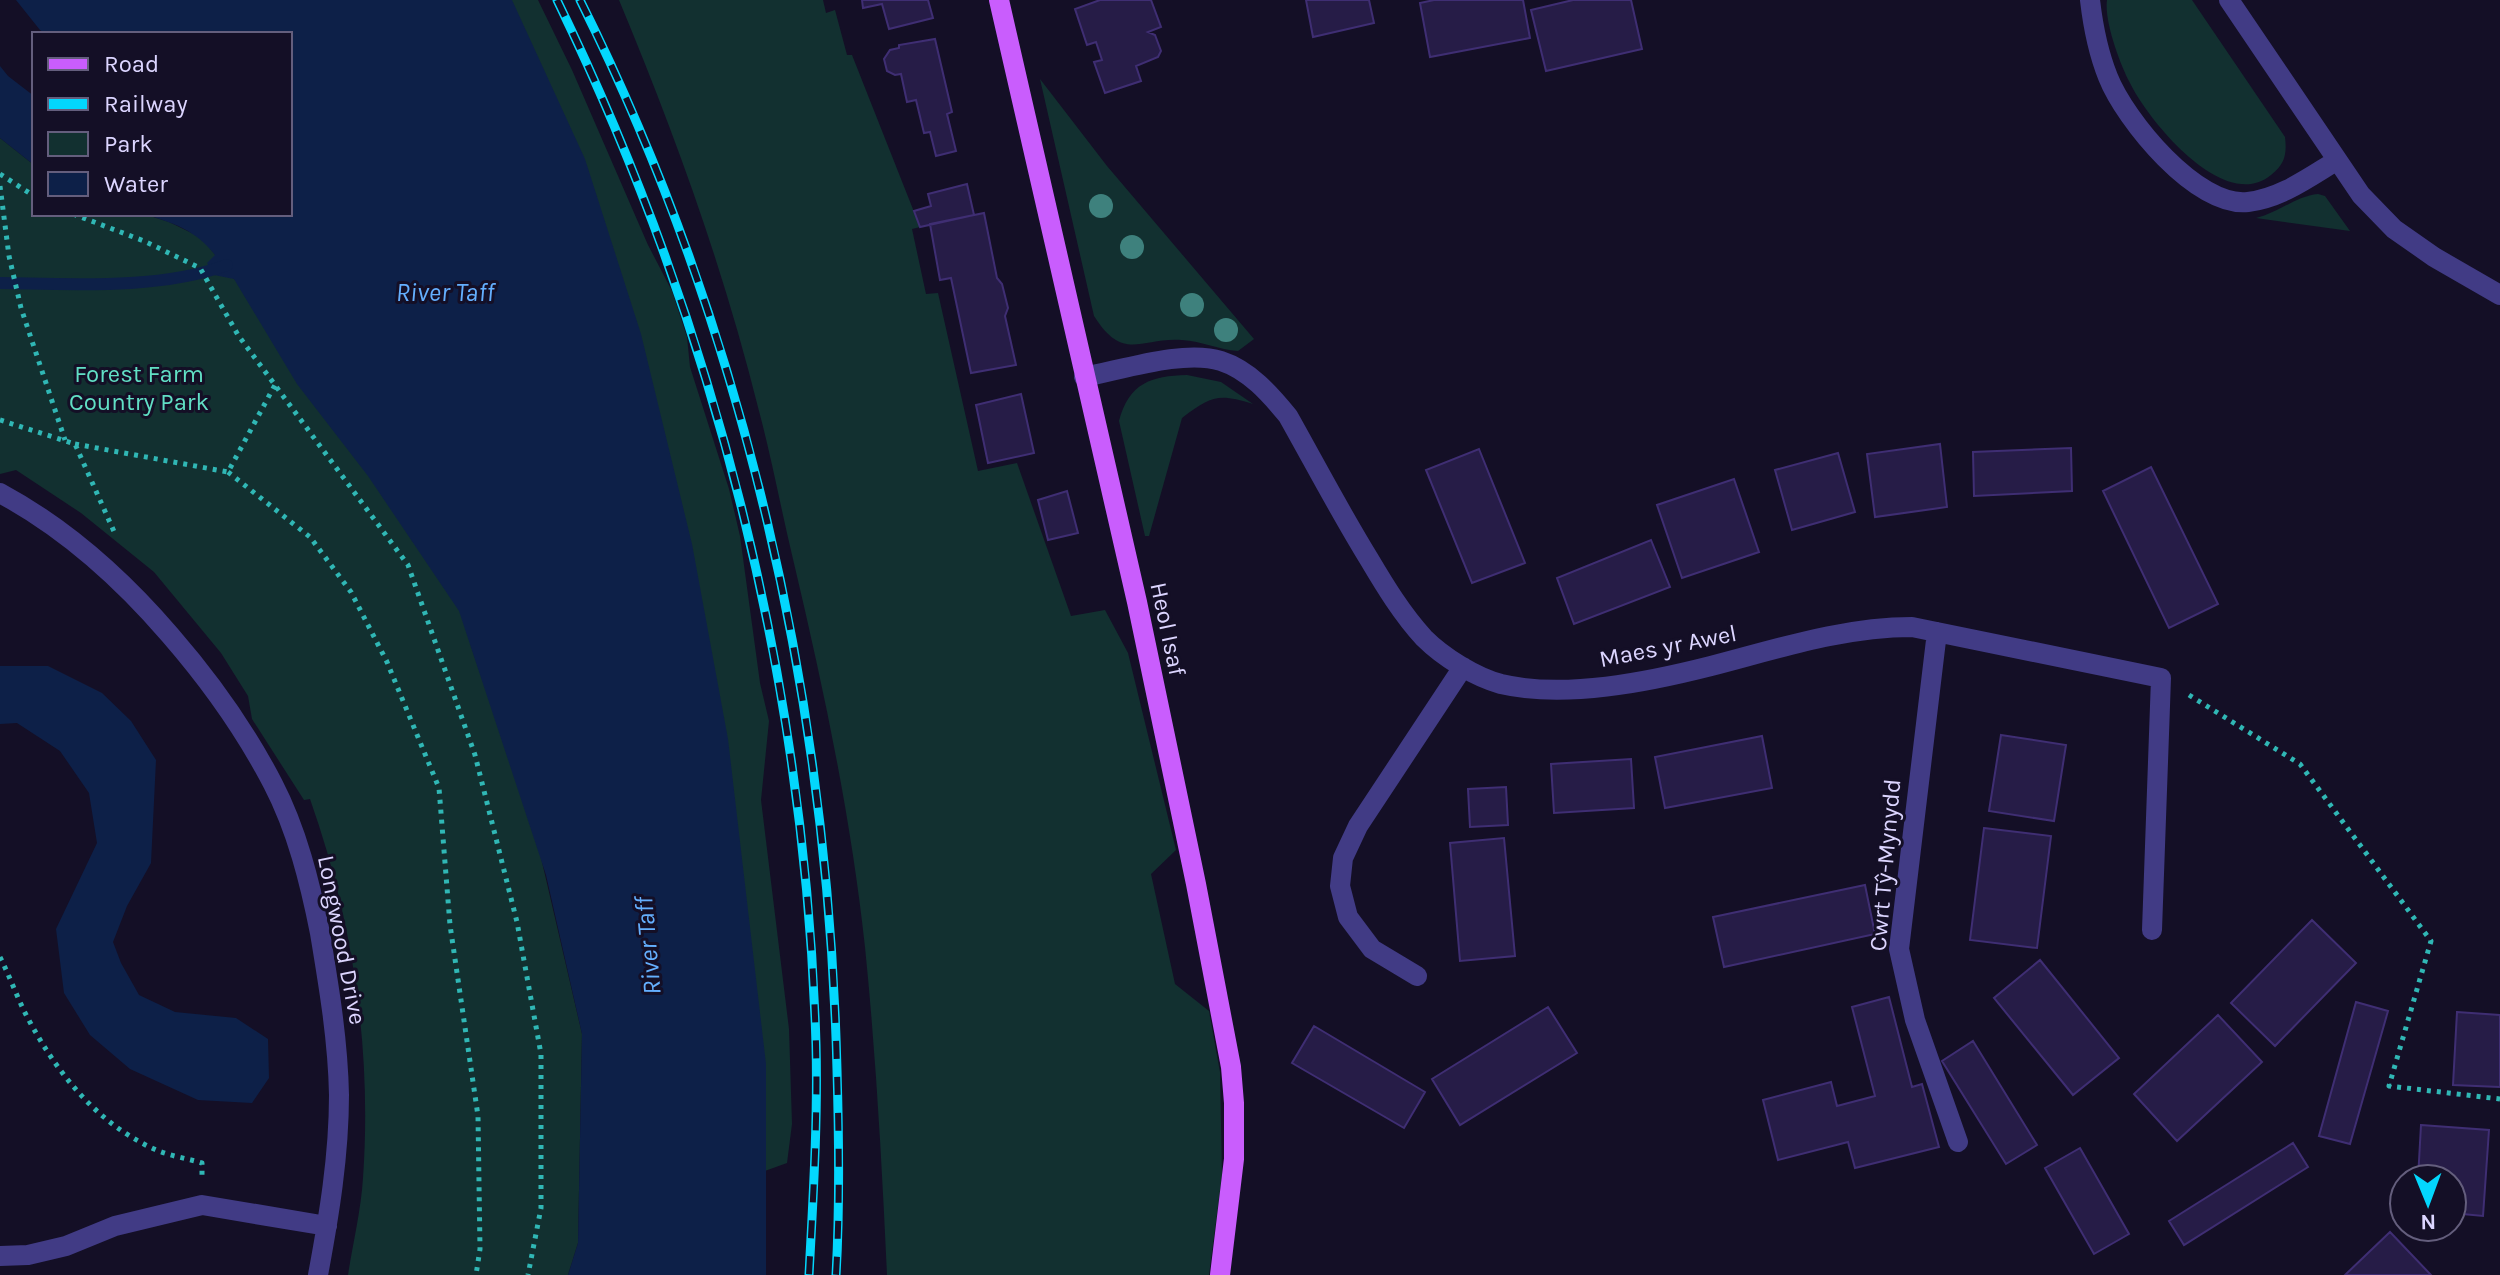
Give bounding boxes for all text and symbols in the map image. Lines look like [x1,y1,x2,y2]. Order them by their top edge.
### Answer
legend [32,32,292,216]
text: Road [104,50,159,78]
text: Railway [104,90,188,118]
text: Park [104,130,153,158]
text: Water [104,170,168,198]
water label: River Taff [396,277,496,308]
park label: Forest Farm Country Park [69,360,209,416]
street label: Heol Isaf [1144,580,1192,679]
street label: Maes yr Awel [1597,619,1739,673]
street label: Cwrt Tŷ-Mynydd [1864,778,1906,952]
street label: Longwood Drive [312,853,372,1027]
water label: River Taff [628,894,668,996]
north arrow [2388,1163,2468,1243]
text: N [2420,1209,2436,1235]

